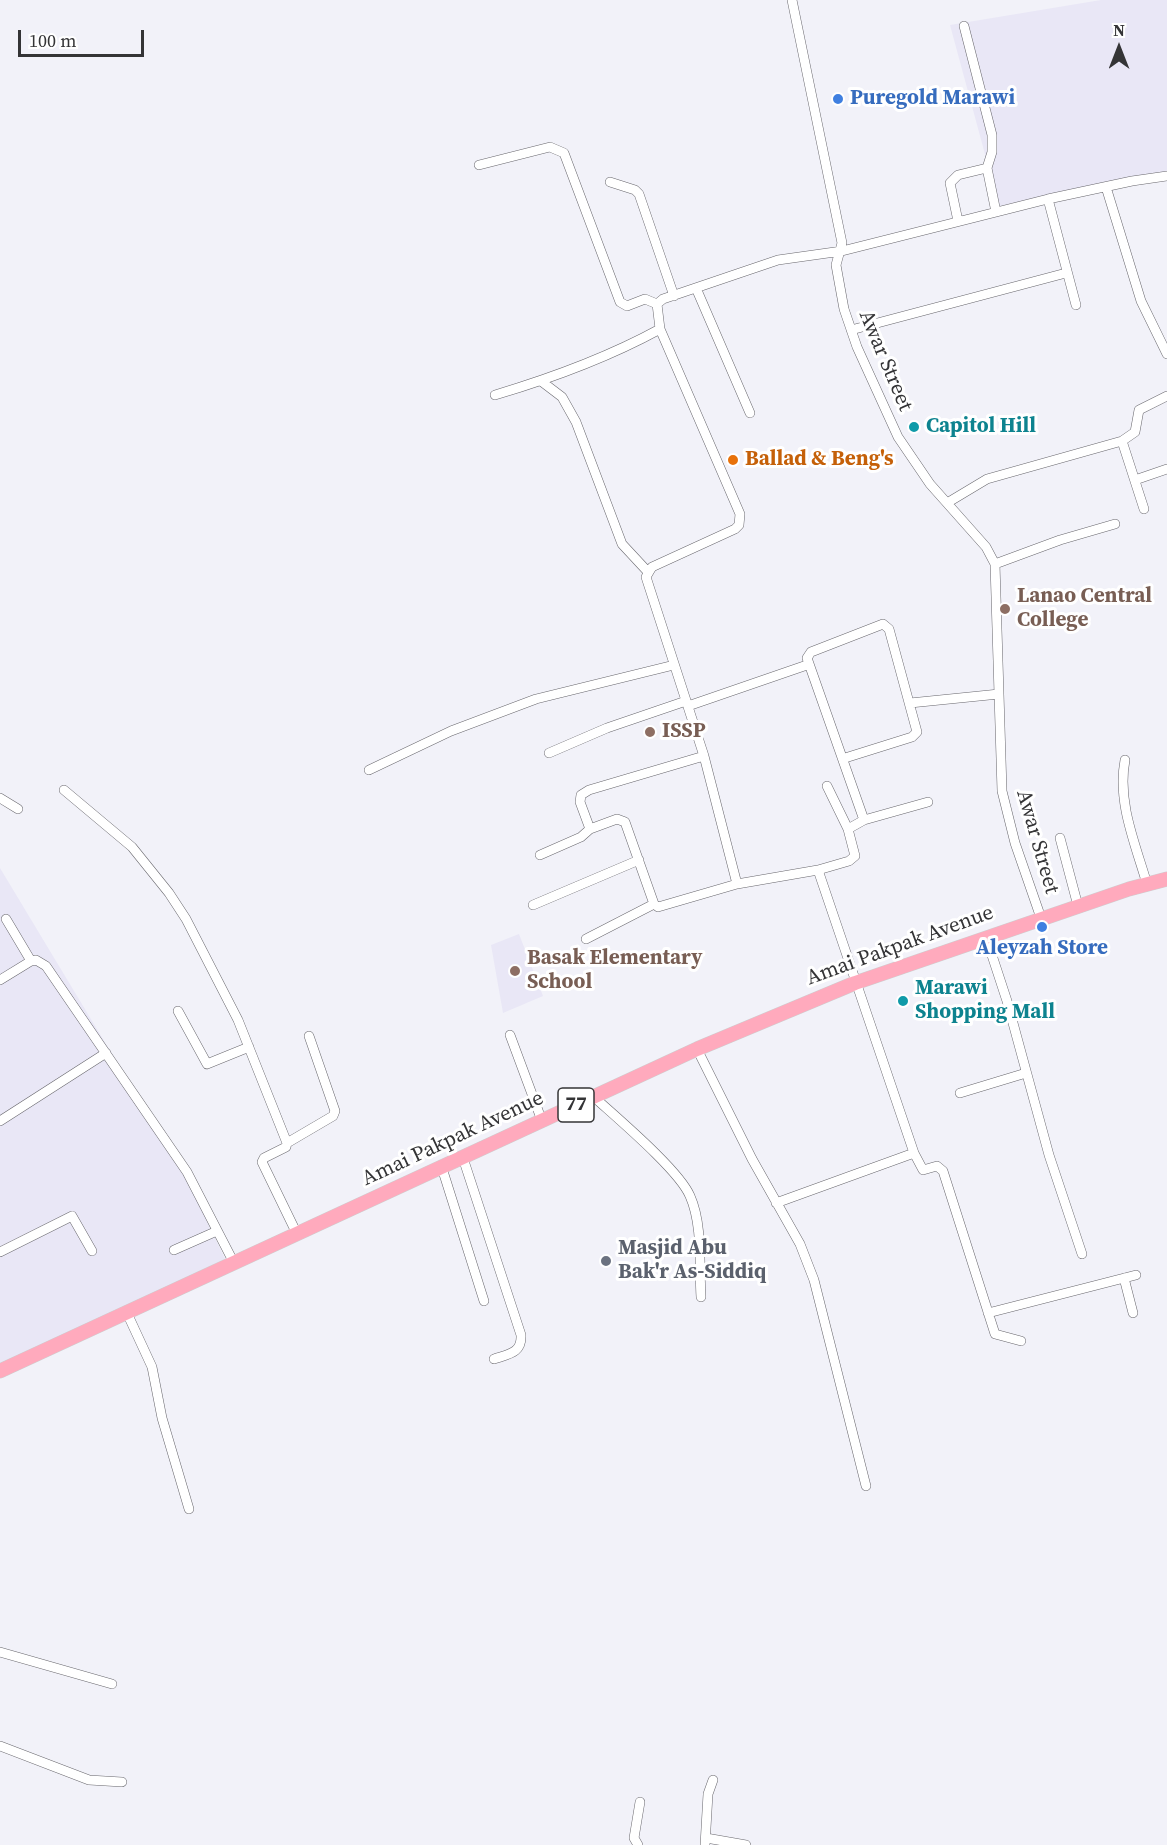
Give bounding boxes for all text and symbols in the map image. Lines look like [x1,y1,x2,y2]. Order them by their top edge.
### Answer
scale bar [21,18,147,56]
north arrow [1089,18,1149,78]
text: N [1113,19,1125,41]
text: 100 m [29,28,76,53]
place label: Puregold Marawi [850,86,1015,112]
marker: Puregold Marawi [831,92,845,106]
street label: Awar Street [852,307,918,415]
place label: Capitol Hill [926,414,1036,440]
marker: Capitol Hill [907,420,921,434]
place label: Ballad & Beng's [745,447,894,473]
marker: Ballad & Beng's [726,453,740,467]
place label: Lanao Central College [1017,584,1152,634]
marker: Lanao Central College [998,602,1012,616]
place label: ISSP [662,719,706,745]
marker: ISSP [643,725,657,739]
street label: Awar Street [1010,787,1064,897]
street label: Amai Pakpak Avenue [803,900,997,992]
marker: Aleyzah Store [1035,920,1049,934]
place label: Aleyzah Store [976,936,1108,962]
place label: Basak Elementary School [527,946,702,996]
marker: Basak Elementary School [508,964,522,978]
place label: Marawi Shopping Mall [915,976,1055,1026]
marker: Marawi Shopping Mall [896,994,910,1008]
street label: Amai Pakpak Avenue [358,1086,548,1192]
road number: 77 [558,1088,594,1122]
place label: Masjid Abu Bak'r As-Siddiq [618,1236,766,1286]
marker: Masjid Abu Bak'r As-Siddiq [599,1254,613,1268]

